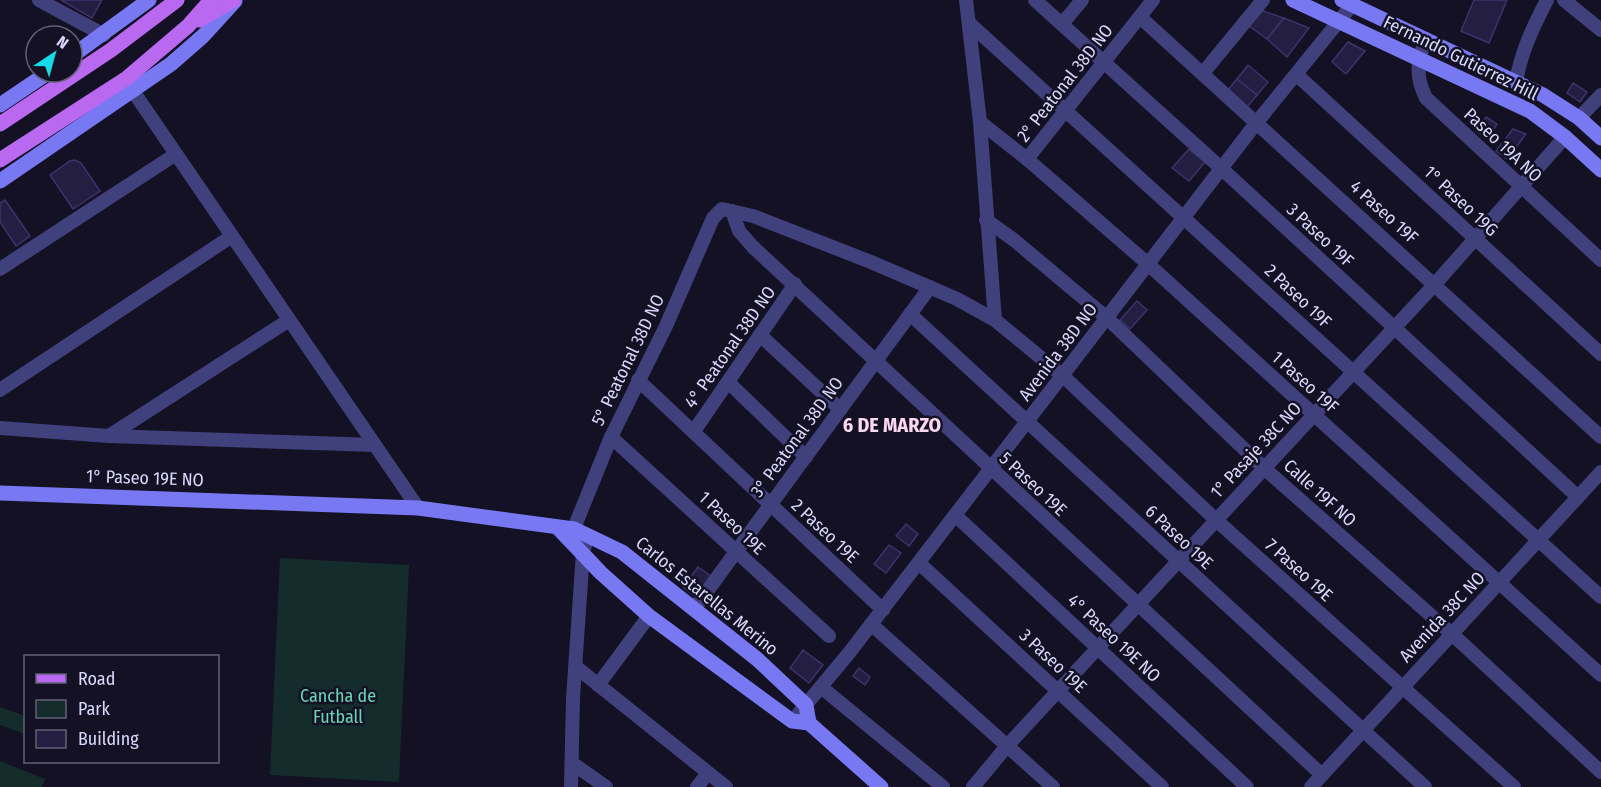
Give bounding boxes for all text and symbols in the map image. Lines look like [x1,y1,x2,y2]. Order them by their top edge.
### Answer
street label: Fernando Gutierrez Hill [1380,11,1542,105]
street label: 2° Peatonal 38D NO [1012,20,1118,146]
north arrow [24,24,84,84]
text: N [53,32,72,53]
street label: Paseo 19A NO [1459,103,1547,187]
street label: 1° Paseo 19G [1419,161,1503,241]
street label: 4 Paseo 19F [1345,176,1423,248]
street label: 3 Paseo 19F [1282,198,1358,272]
street label: 2 Paseo 19F [1260,260,1336,333]
street label: 4° Peatonal 38D NO [680,282,780,412]
street label: 5° Peatonal 38D NO [587,291,669,429]
street label: Avenida 38D NO [1014,299,1102,405]
street label: 1 Paseo 19F [1267,346,1343,418]
street label: 3° Peatonal 38D NO [746,373,848,501]
street label: 1° Pasaje 38C NO [1206,397,1306,503]
district label: 6 DE MARZO [843,413,941,437]
street label: 5 Paseo 19E [995,447,1071,521]
street label: Calle 19F NO [1279,455,1361,531]
street label: 1° Paseo 19E NO [86,465,204,491]
street label: 1 Paseo 19E [694,487,770,559]
street label: 2 Paseo 19E [787,494,863,568]
street label: 6 Paseo 19E [1140,500,1218,574]
street label: Carlos Estarellas Merino [631,532,783,660]
street label: 7 Paseo 19E [1261,534,1337,606]
street label: Avenida 38C NO [1394,567,1490,667]
street label: 4° Paseo 19E NO [1063,589,1165,687]
street label: 3 Paseo 19E [1015,624,1091,698]
legend [24,655,219,763]
text: Road [78,668,115,690]
park label: Cancha de Futball [300,685,376,728]
text: Park [78,698,111,720]
text: Building [78,728,139,750]

